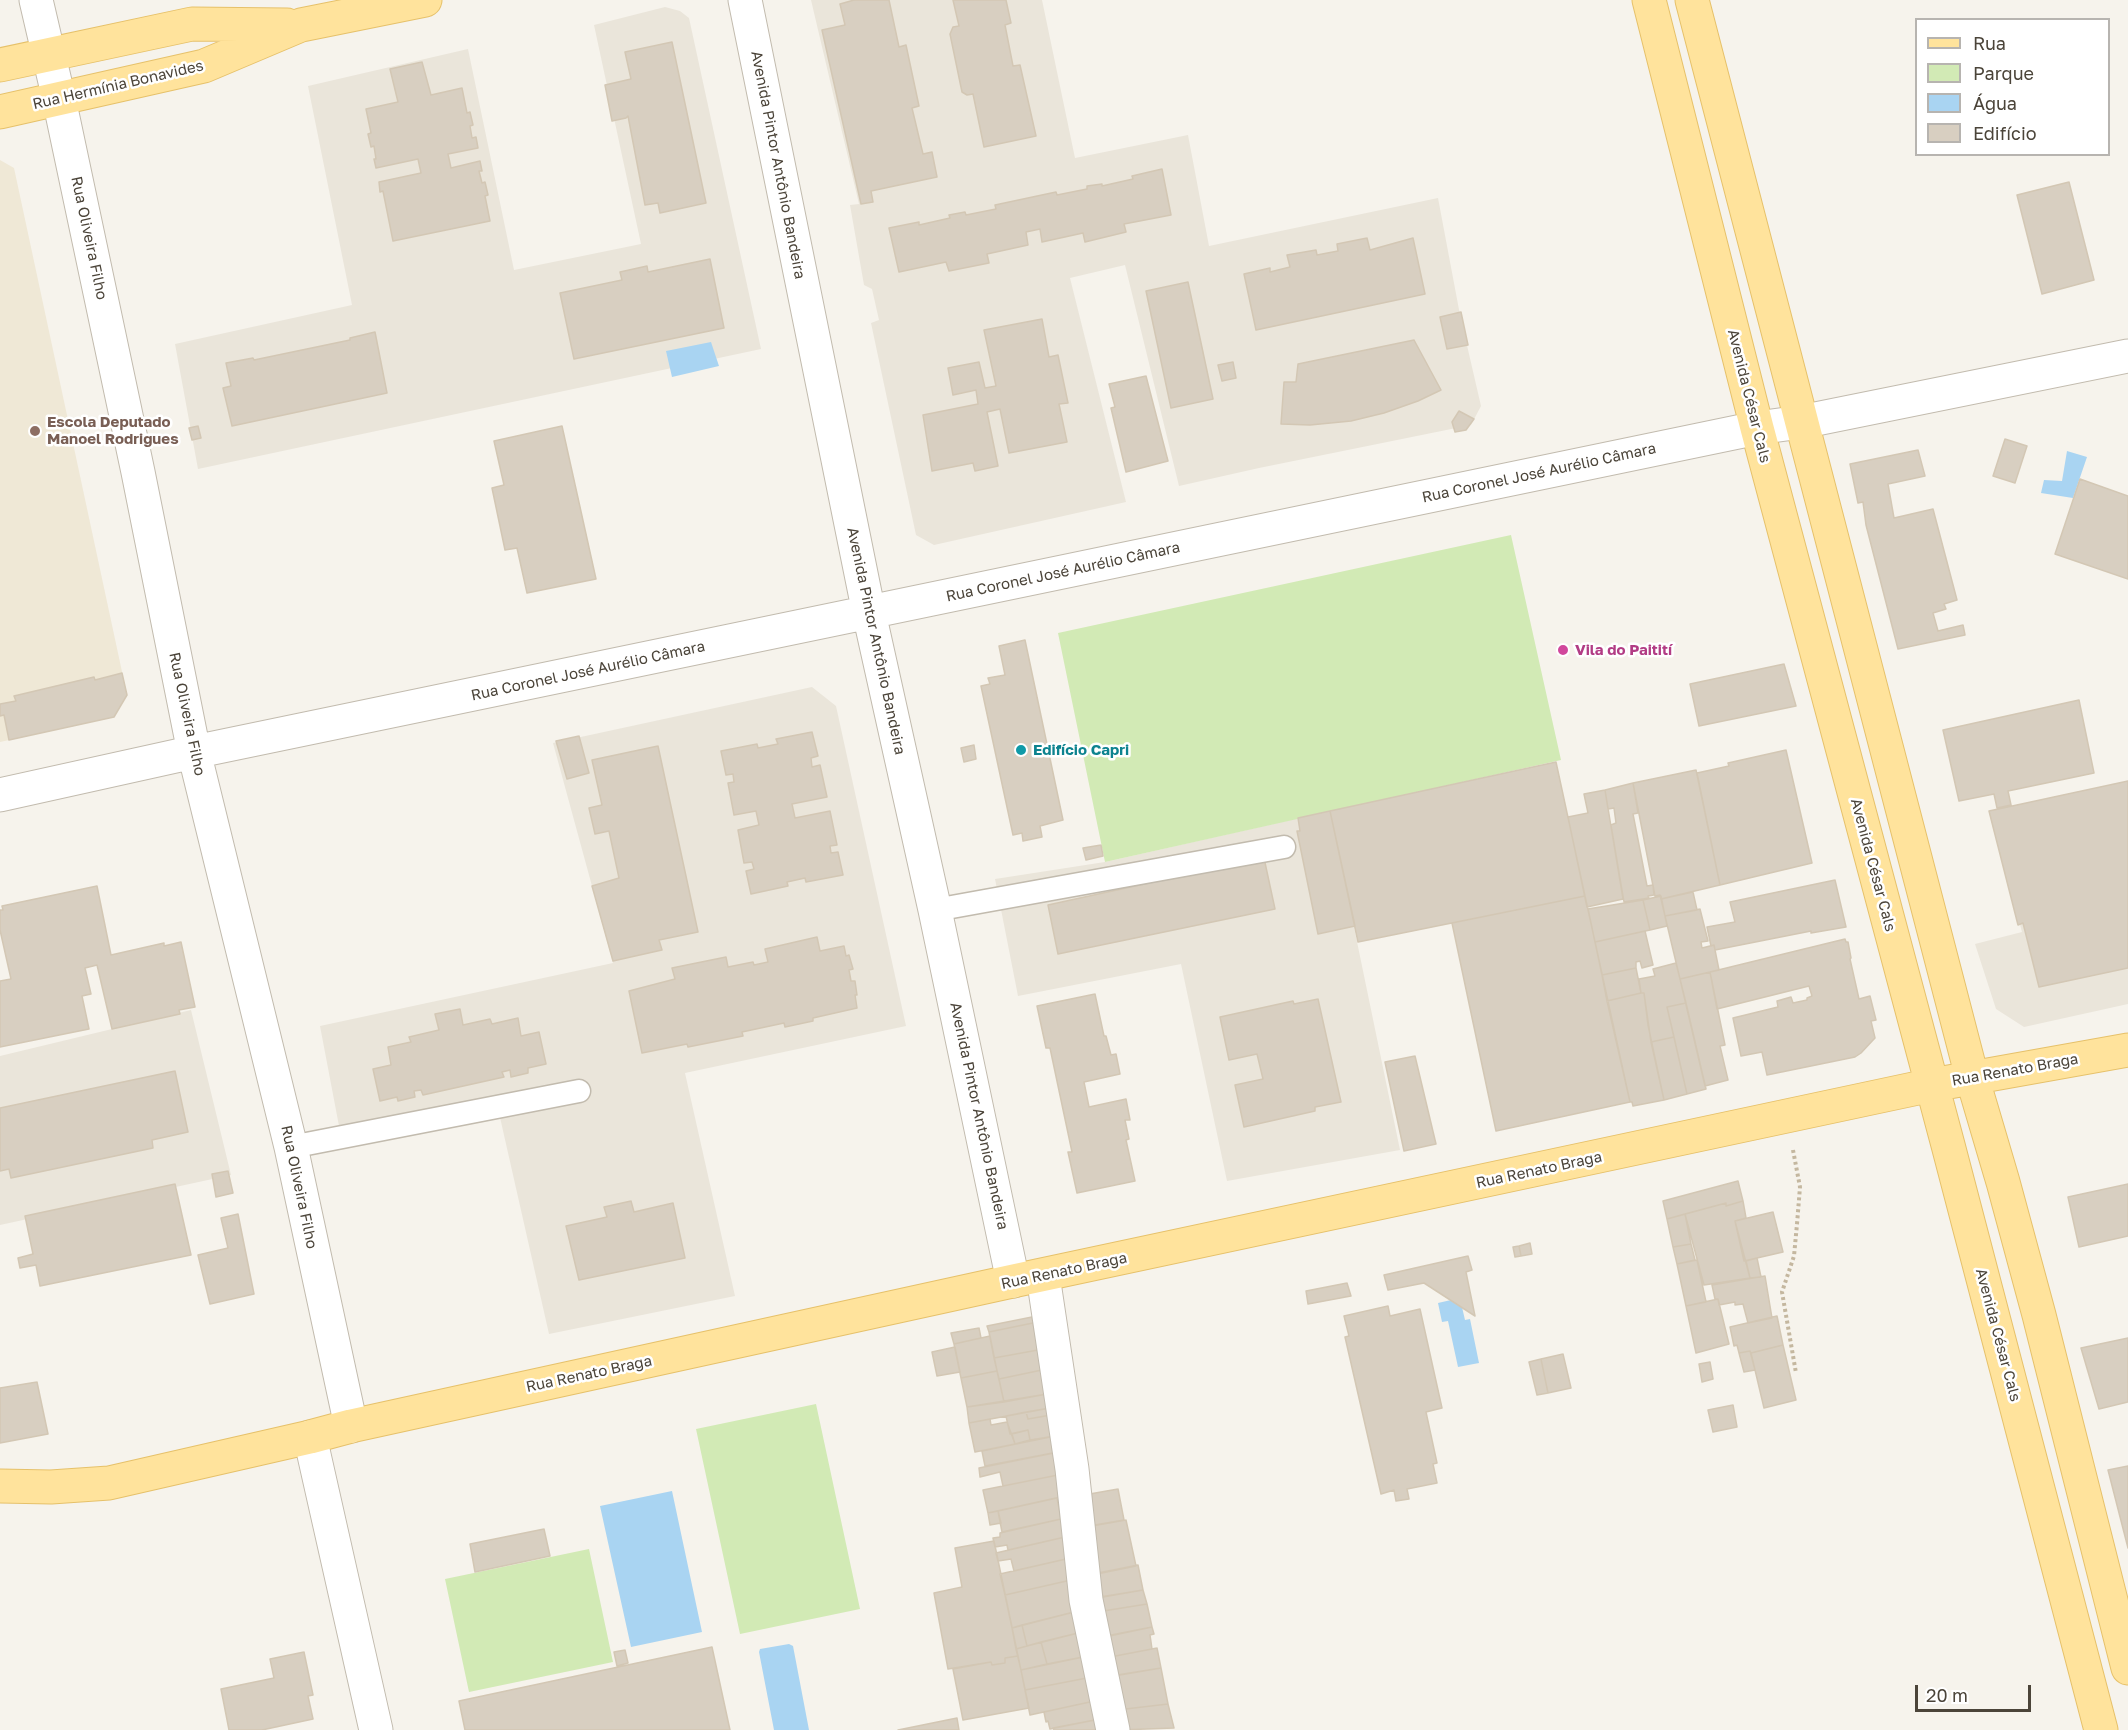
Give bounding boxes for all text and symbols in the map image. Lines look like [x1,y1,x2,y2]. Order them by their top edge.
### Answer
legend [1915,18,2110,156]
text: Rua [1973,32,2006,54]
street label: Avenida Pintor Antônio Bandeira [747,49,809,281]
street label: Rua Hermínia Bonavides [31,57,205,113]
text: Parque [1973,62,2034,84]
text: Água [1973,92,2017,114]
text: Edifício [1973,122,2037,144]
street label: Rua Oliveira Filho [67,175,111,301]
street label: Avenida César Cals [1724,327,1774,465]
place label: Escola Deputado Manoel Rodrigues [47,413,179,448]
marker: Escola Deputado Manoel Rodrigues [28,424,42,438]
street label: Rua Coronel José Aurélio Câmara [1420,439,1658,507]
street label: Avenida Pintor Antônio Bandeira [843,526,909,756]
street label: Rua Coronel José Aurélio Câmara [944,538,1182,606]
street label: Rua Coronel José Aurélio Câmara [469,637,707,705]
place label: Vila do Paitití [1575,641,1672,659]
marker: Vila do Paitití [1556,643,1570,657]
street label: Rua Oliveira Filho [165,651,209,777]
place label: Edifício Capri [1033,741,1129,759]
marker: Edifício Capri [1014,743,1028,757]
street label: Avenida César Cals [1847,797,1899,933]
street label: Avenida Pintor Antônio Bandeira [946,1001,1012,1231]
street label: Rua Renato Braga [1950,1050,2080,1090]
street label: Rua Oliveira Filho [277,1124,321,1250]
street label: Rua Renato Braga [1474,1148,1604,1192]
street label: Rua Renato Braga [999,1249,1129,1293]
street label: Avenida César Cals [1972,1267,2024,1403]
street label: Rua Renato Braga [524,1352,654,1396]
scale bar [1918,1673,2034,1711]
text: 20 m [1926,1684,1968,1706]

